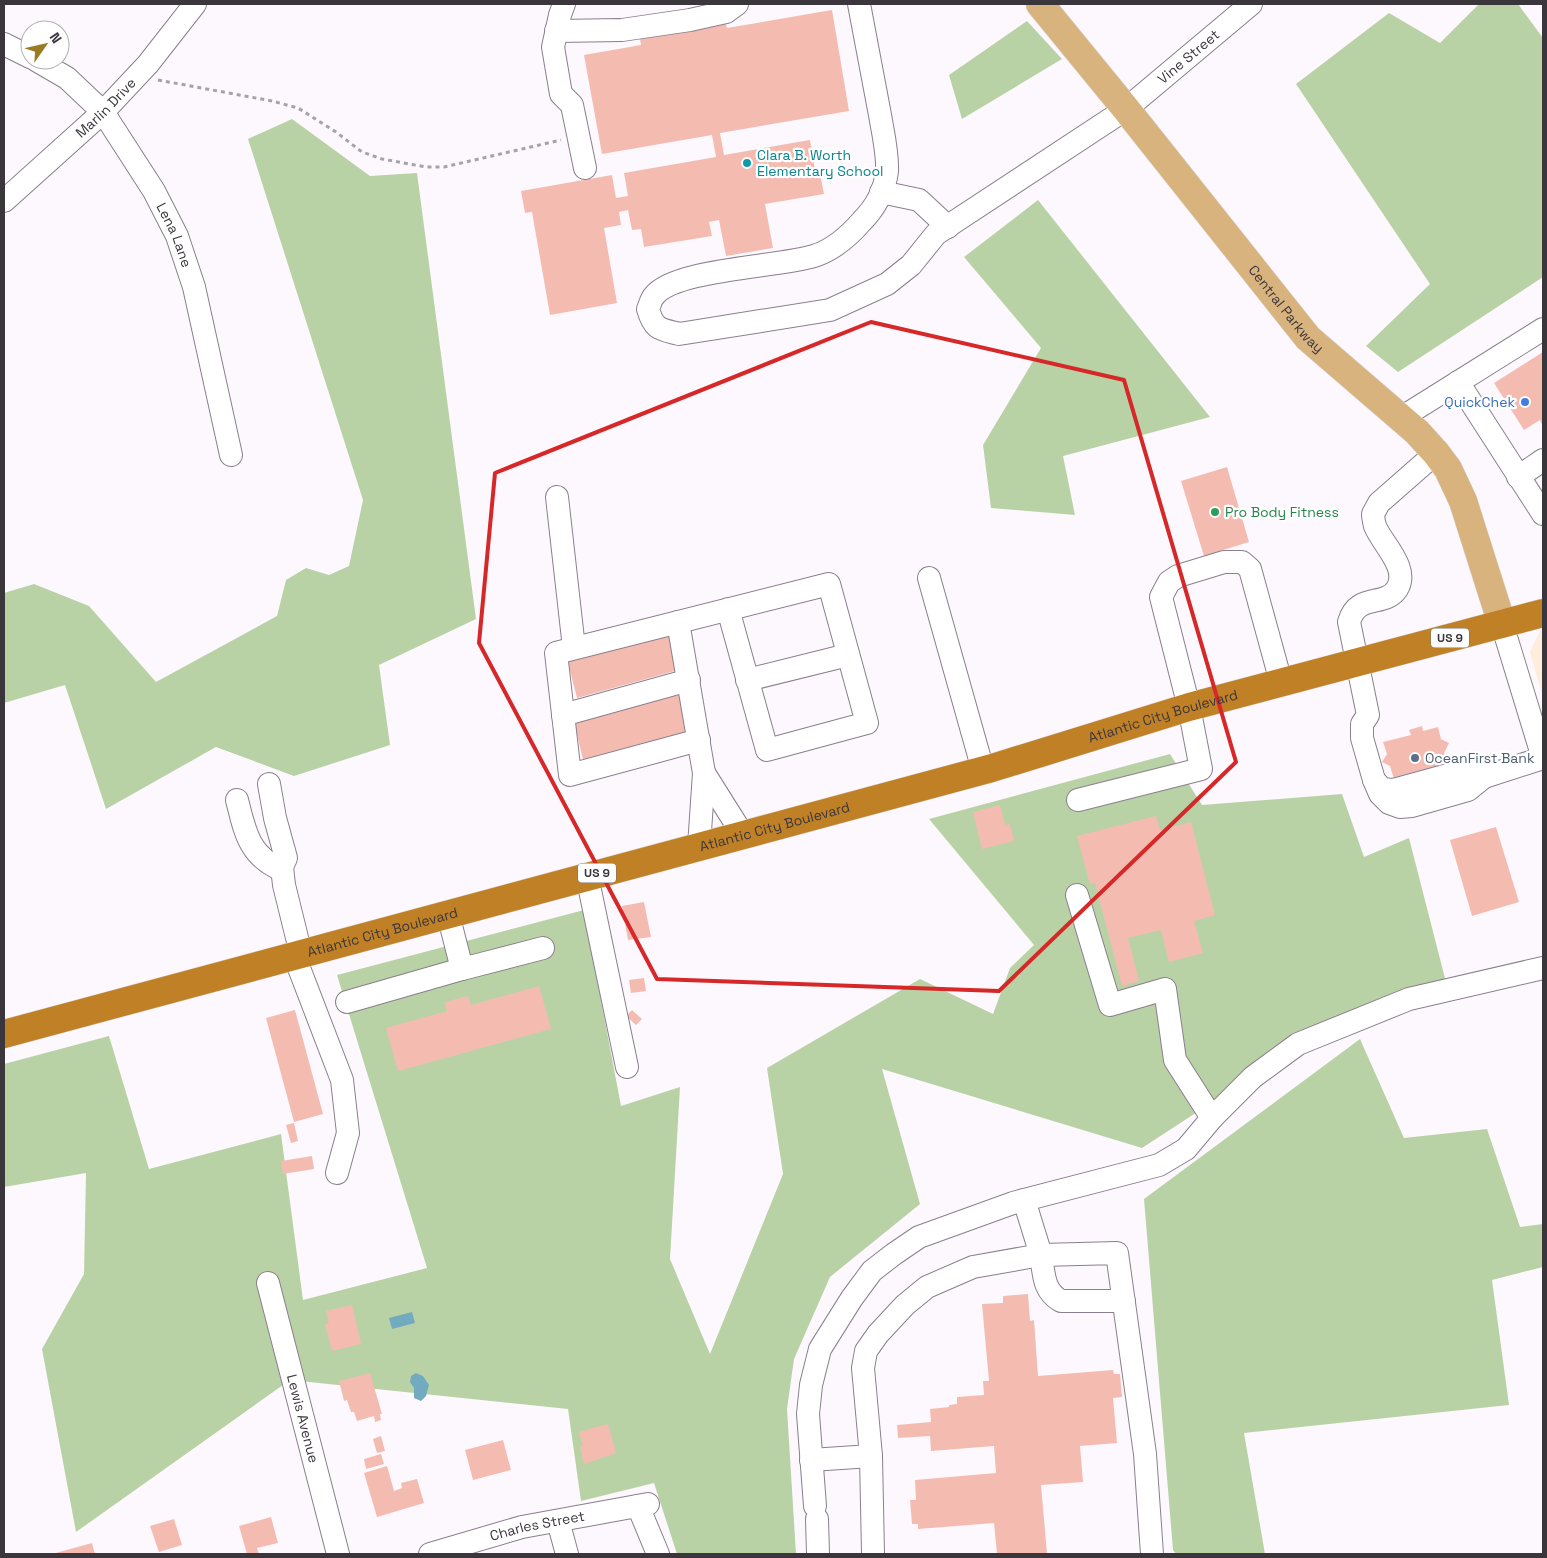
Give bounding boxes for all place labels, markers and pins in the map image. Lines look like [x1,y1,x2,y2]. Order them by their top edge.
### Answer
place label: Clara B. Worth Elementary School [757,146,883,180]
marker: Clara B. Worth Elementary School [741,157,753,169]
place label: QuickChek [1444,393,1515,411]
marker: QuickChek [1519,396,1531,408]
place label: Pro Body Fitness [1225,503,1339,521]
marker: Pro Body Fitness [1209,506,1221,518]
place label: OceanFirst Bank [1425,749,1535,767]
marker: OceanFirst Bank [1409,752,1421,764]

